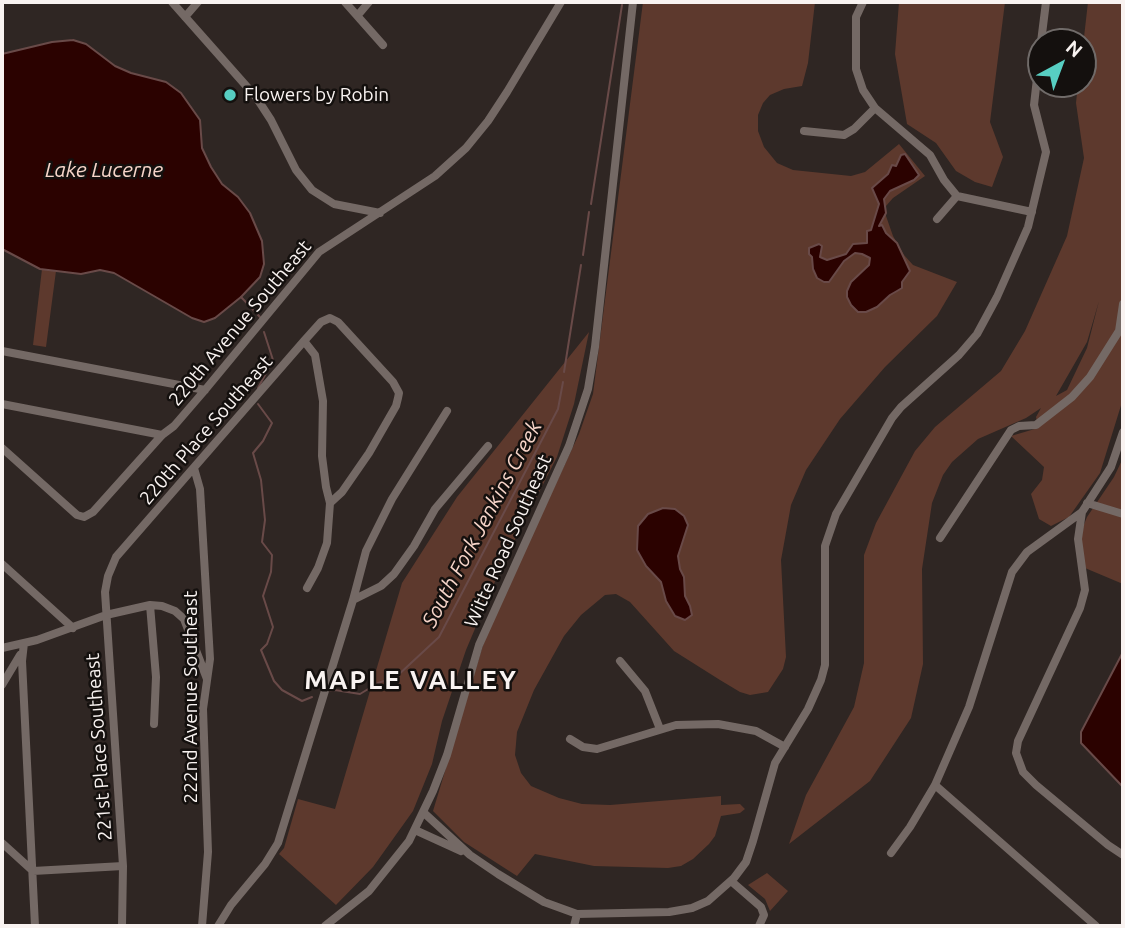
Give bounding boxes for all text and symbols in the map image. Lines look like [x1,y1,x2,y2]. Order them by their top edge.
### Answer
north arrow [1027,28,1097,98]
text: N [1062,36,1087,62]
place label: Flowers by Robin [244,84,389,106]
marker: Flowers by Robin [222,87,238,103]
water label: Lake Lucerne [45,157,163,183]
street label: 220th Avenue Southeast [164,235,316,411]
street label: 220th Place Southeast [135,351,277,509]
water label: South Fork Jenkins Creek [417,416,547,632]
street label: Witte Road Southeast [460,451,556,631]
street label: 222nd Avenue Southeast [180,590,202,804]
street label: 221st Place Southeast [81,652,117,842]
district label: MAPLE VALLEY [306,664,516,696]

